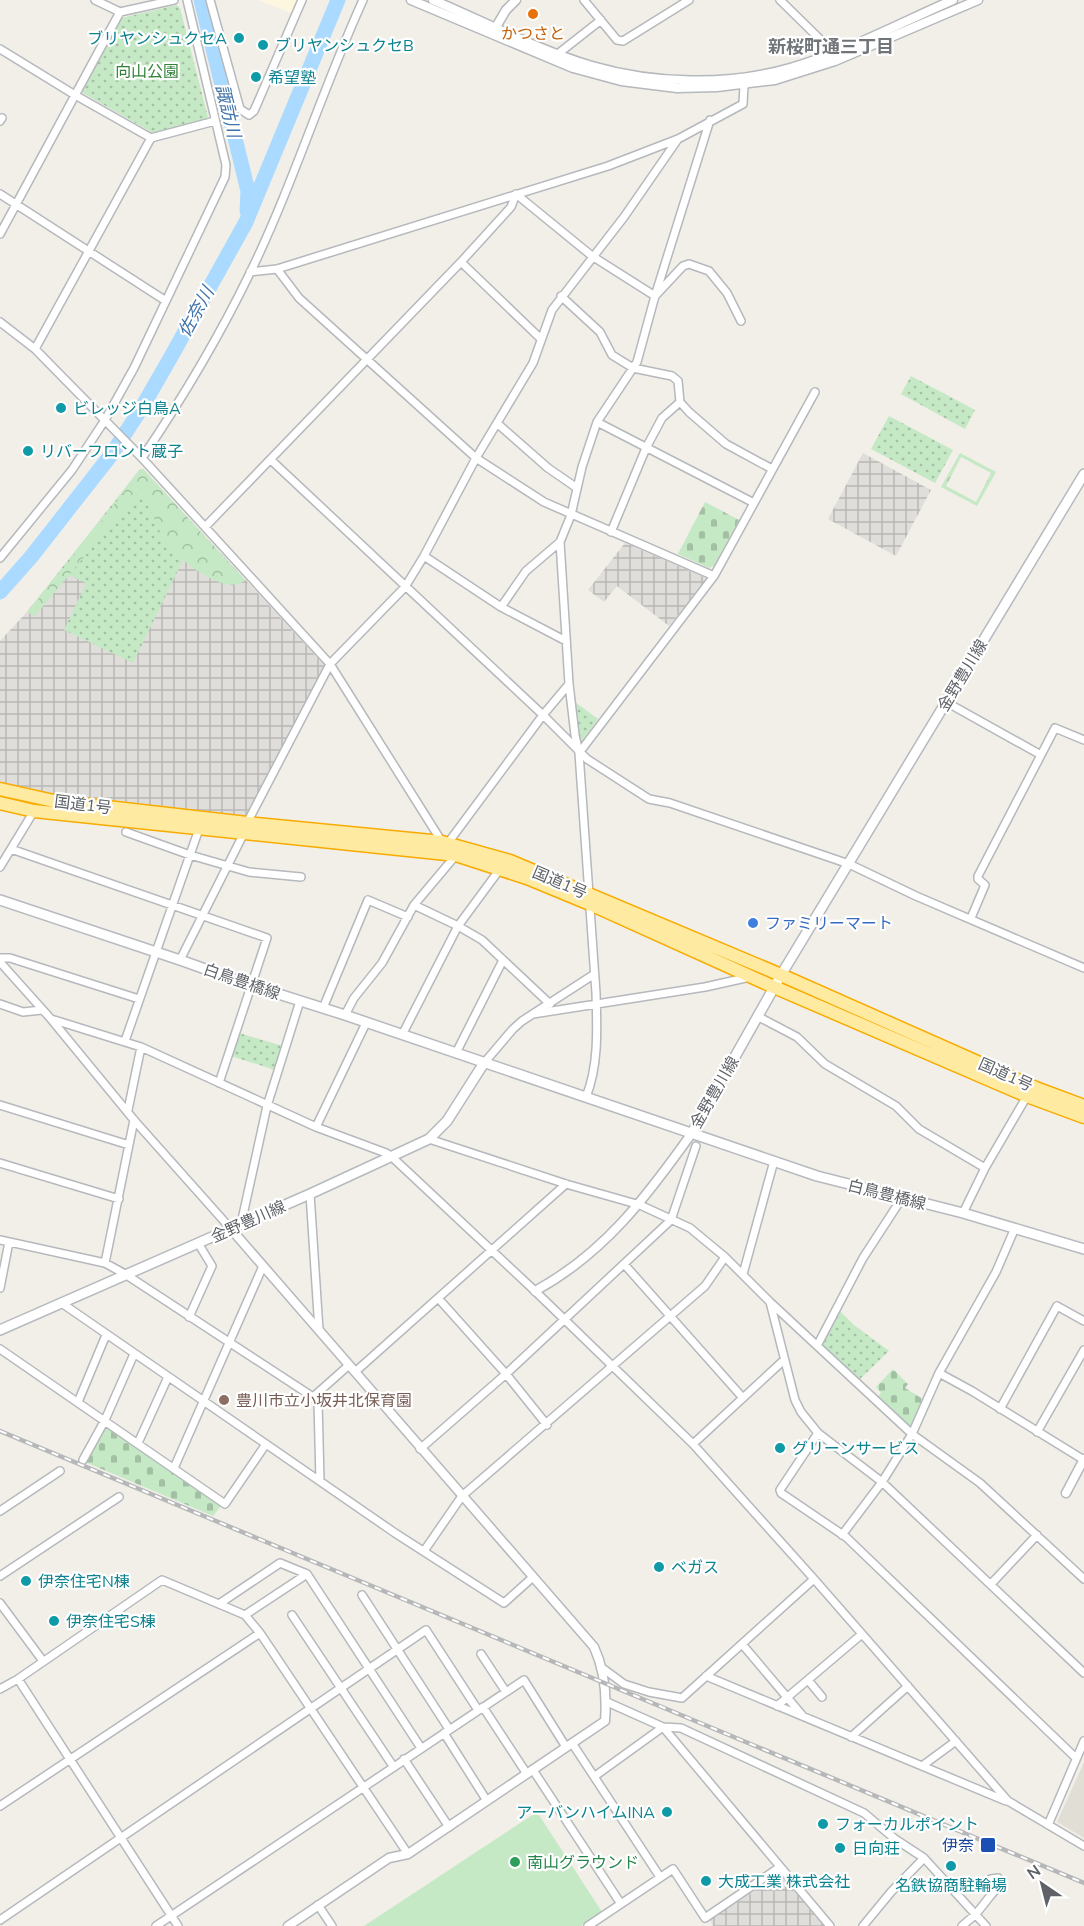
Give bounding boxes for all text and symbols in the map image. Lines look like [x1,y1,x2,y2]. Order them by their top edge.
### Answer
marker: かつさと [526,7,540,21]
place label: かつさと [501,23,565,45]
place label: ブリヤンシュクセA [87,28,227,50]
marker: ブリヤンシュクセA [232,31,246,45]
place label: ブリヤンシュクセB [275,35,414,57]
district label: 新桜町通三丁目 [768,35,894,59]
marker: ブリヤンシュクセB [256,38,270,52]
park label: 向山公園 [115,61,179,83]
place label: 希望塾 [268,67,316,89]
marker: 希望塾 [249,70,263,84]
water label: 諏訪川 [210,82,247,142]
water label: 佐奈川 [172,281,221,341]
place label: ビレッジ白鳥A [73,398,181,420]
marker: ビレッジ白鳥A [54,401,68,415]
place label: リバーフロント蔵子 [40,441,183,463]
marker: リバーフロント蔵子 [21,444,35,458]
street label: 金野豊川線 [933,636,993,715]
street label: 国道1号 [53,791,113,819]
street label: 国道1号 [529,862,590,904]
place label: ファミリーマート [765,913,893,935]
marker: ファミリーマート [746,916,760,930]
street label: 白鳥豊橋線 [200,959,283,1005]
street label: 金野豊川線 [685,1052,744,1133]
street label: 国道1号 [975,1053,1036,1097]
street label: 白鳥豊橋線 [845,1175,928,1215]
street label: 金野豊川線 [207,1196,289,1248]
place label: 豊川市立小坂井北保育園 [236,1390,412,1412]
marker: 豊川市立小坂井北保育園 [217,1393,231,1407]
place label: グリーンサービス [792,1438,919,1460]
marker: グリーンサービス [773,1441,787,1455]
place label: ベガス [671,1557,719,1579]
marker: ベガス [652,1560,666,1574]
place label: 伊奈住宅N棟 [38,1571,130,1593]
marker: 伊奈住宅N棟 [19,1574,33,1588]
place label: 伊奈住宅S棟 [66,1611,156,1633]
marker: 伊奈住宅S棟 [47,1614,61,1628]
place label: アーバンハイムINA [516,1802,655,1824]
marker: アーバンハイムINA [660,1805,674,1819]
place label: フォーカルポイント [835,1814,979,1836]
marker: フォーカルポイント [816,1817,830,1831]
place label: 伊奈 [942,1835,974,1857]
marker: 伊奈 [979,1836,997,1854]
place label: 日向荘 [852,1838,900,1860]
marker: 日向荘 [833,1841,847,1855]
place label: 南山グラウンド [527,1852,639,1874]
north arrow [1012,1854,1072,1914]
marker: 南山グラウンド [508,1855,522,1869]
marker: 名鉄協商駐輪場 [944,1859,958,1873]
text: N [1023,1860,1045,1885]
place label: 大成工業 株式会社 [718,1871,850,1893]
marker: 大成工業 株式会社 [699,1874,713,1888]
place label: 名鉄協商駐輪場 [895,1875,1007,1897]

